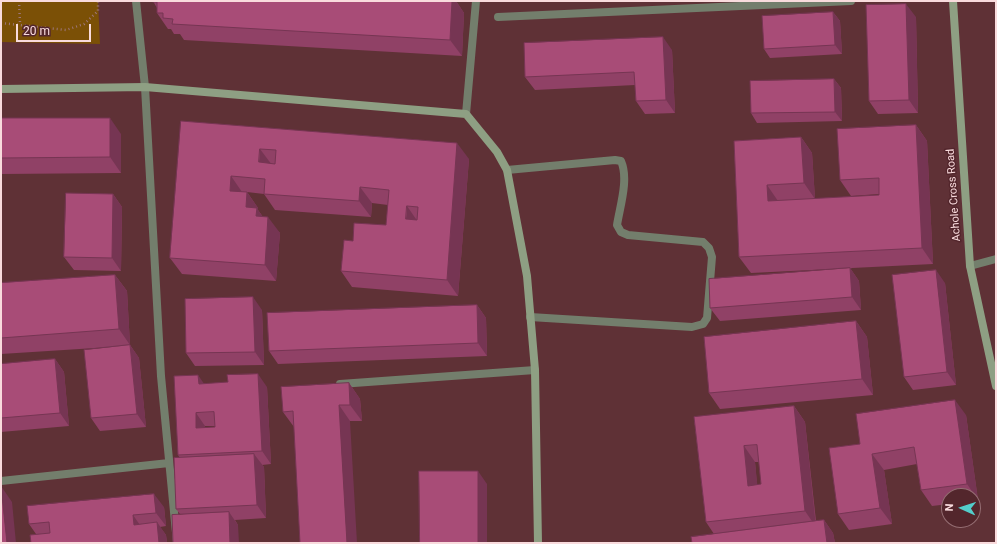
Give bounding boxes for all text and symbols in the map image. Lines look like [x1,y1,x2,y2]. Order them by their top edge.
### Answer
scale bar [18,16,93,42]
text: 20 m [23,24,50,38]
street label: Achole Cross Road [944,148,964,242]
north arrow [941,488,981,528]
text: N [943,503,956,512]

